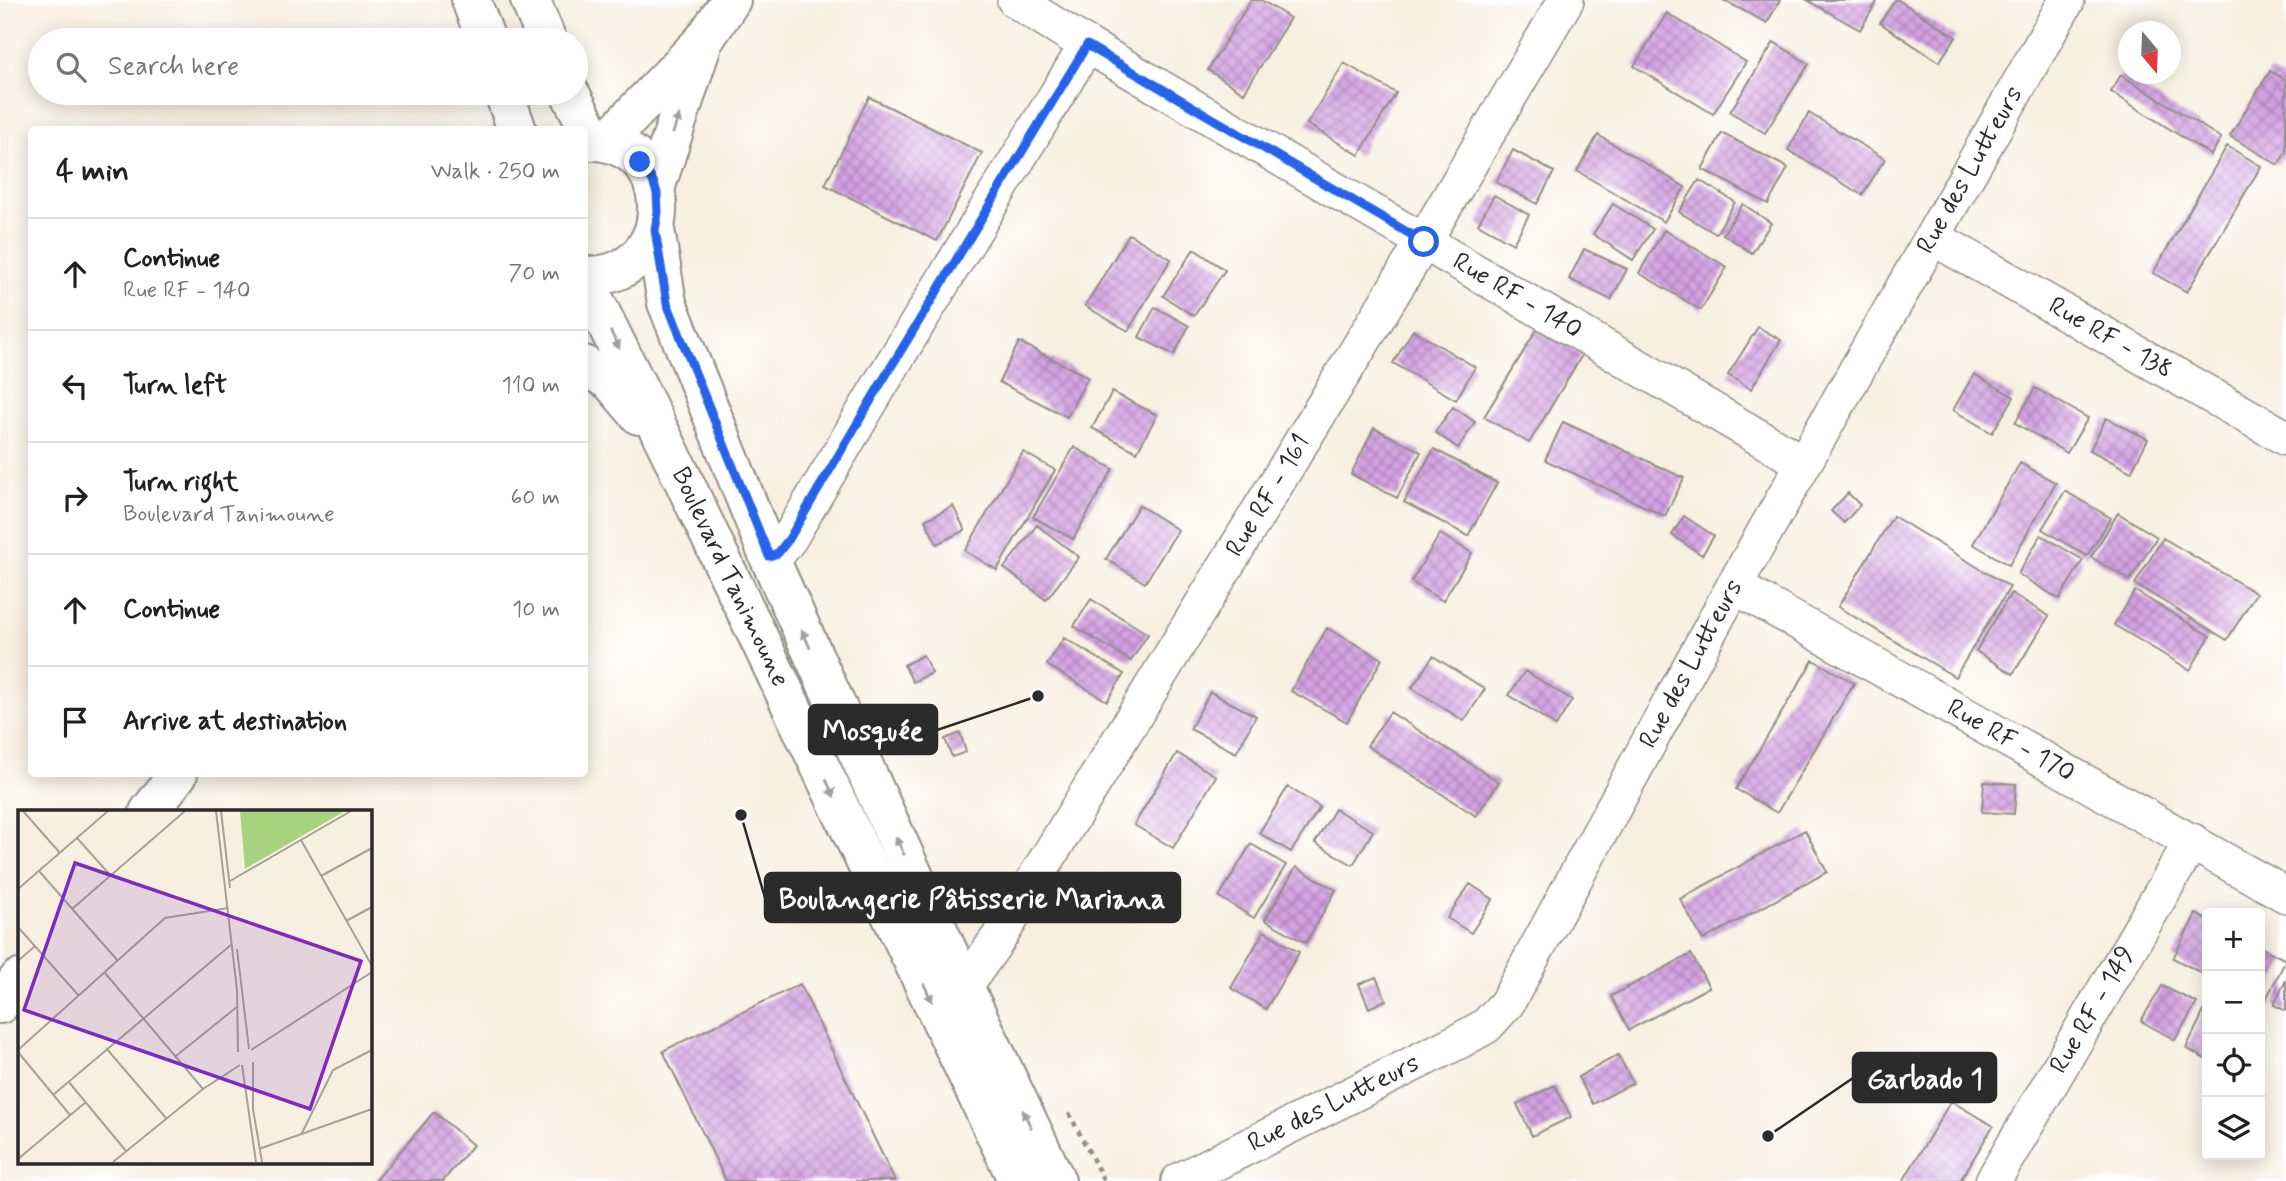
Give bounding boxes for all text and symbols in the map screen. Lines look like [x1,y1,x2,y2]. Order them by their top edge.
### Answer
north arrow [2118,21,2181,84]
search box [28,28,588,105]
icon: search [52,48,90,86]
text: Search here [108,50,239,84]
street label: Rue des Lutteurs [1909,80,2031,260]
one-way arrow [672,113,682,134]
route end [624,146,655,177]
text: 4 min [56,152,129,191]
text: Walk · 250 m [431,157,560,187]
route start [1408,226,1439,257]
text: Continue [123,242,220,276]
street label: Rue RF - 140 [1446,245,1588,347]
icon: ahead [56,255,94,293]
text: 70 m [508,259,560,289]
text: Rue RF - 140 [123,276,251,306]
street label: Rue RF - 138 [2042,289,2179,387]
one-way arrow [609,330,621,350]
icon: left [56,367,94,405]
text: Turn left [123,369,227,403]
text: 110 m [501,371,560,401]
street label: Rue RF - 161 [1218,428,1319,563]
street label: Boulevard Tanimoune [663,462,797,693]
text: Turn right [123,466,239,500]
icon: right [56,479,94,517]
text: 60 m [511,483,560,513]
text: Boulevard Tanimoune [123,500,335,530]
street label: Rue des Lutteurs [1632,574,1751,755]
icon: ahead [56,591,94,629]
text: Continue [123,593,220,627]
text: 10 m [512,595,560,625]
one-way arrow [800,629,812,649]
street label: Rue RF - 170 [1941,691,2081,790]
icon: arrive [56,703,94,741]
text: Arrive at destination [123,705,347,739]
callout: Mosquée [809,705,937,754]
text: Mosquée [823,714,924,751]
one-way arrow [825,778,836,798]
inset map [18,810,371,1164]
one-way arrow [894,836,906,856]
callout: Boulangerie Pâtisserie Mariana [765,873,1180,922]
text: Boulangerie Pâtisserie Mariana [779,882,1165,920]
map controls [2202,908,2265,1160]
button: + [2202,908,2265,971]
street label: Rue RF - 149 [2042,940,2144,1080]
button: − [2202,971,2265,1034]
one-way arrow [923,983,934,1003]
button: locate [2202,1034,2265,1097]
street label: Rue des Lutteurs [1242,1046,1425,1161]
callout: Garbado 1 [1853,1053,1996,1102]
text: Garbado 1 [1867,1062,1983,1099]
button: layers [2202,1097,2265,1160]
one-way arrow [1021,1109,1032,1129]

